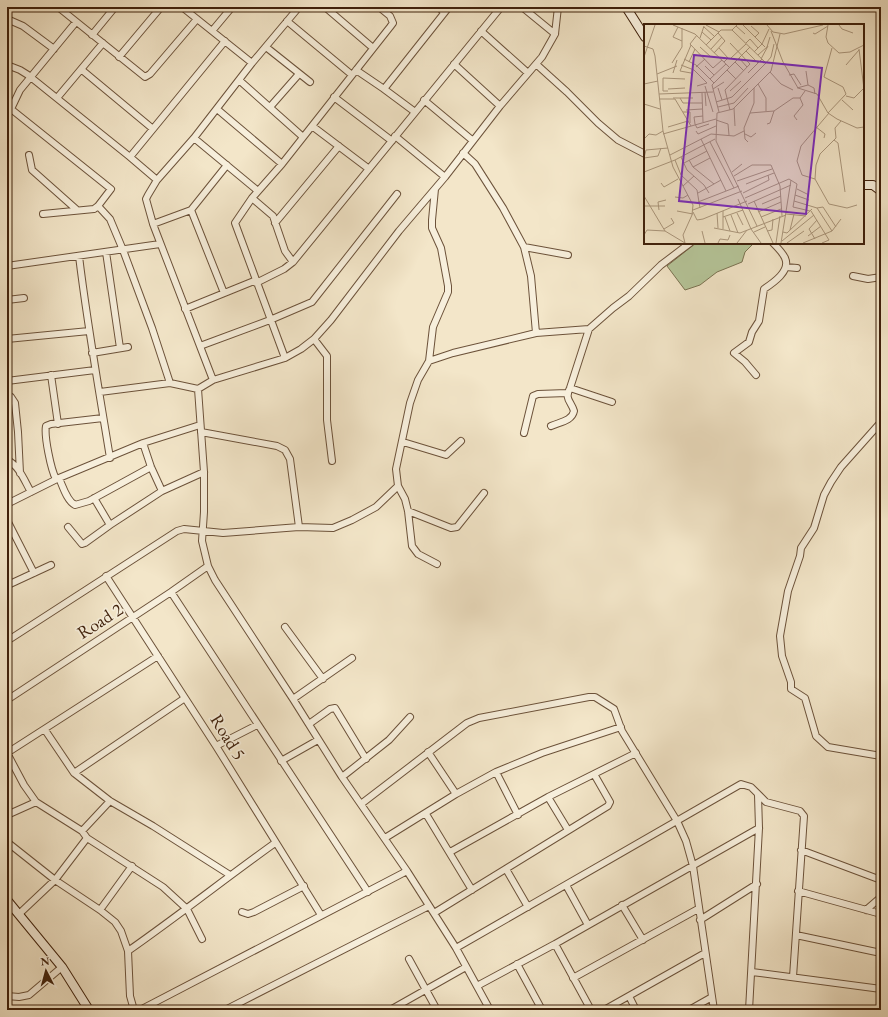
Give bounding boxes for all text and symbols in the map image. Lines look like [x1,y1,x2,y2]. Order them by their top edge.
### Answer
inset map [644,24,864,244]
street label: Road 2 [73,597,127,644]
street label: Road 5 [205,709,251,764]
north arrow [26,951,66,991]
text: N [40,954,50,968]

